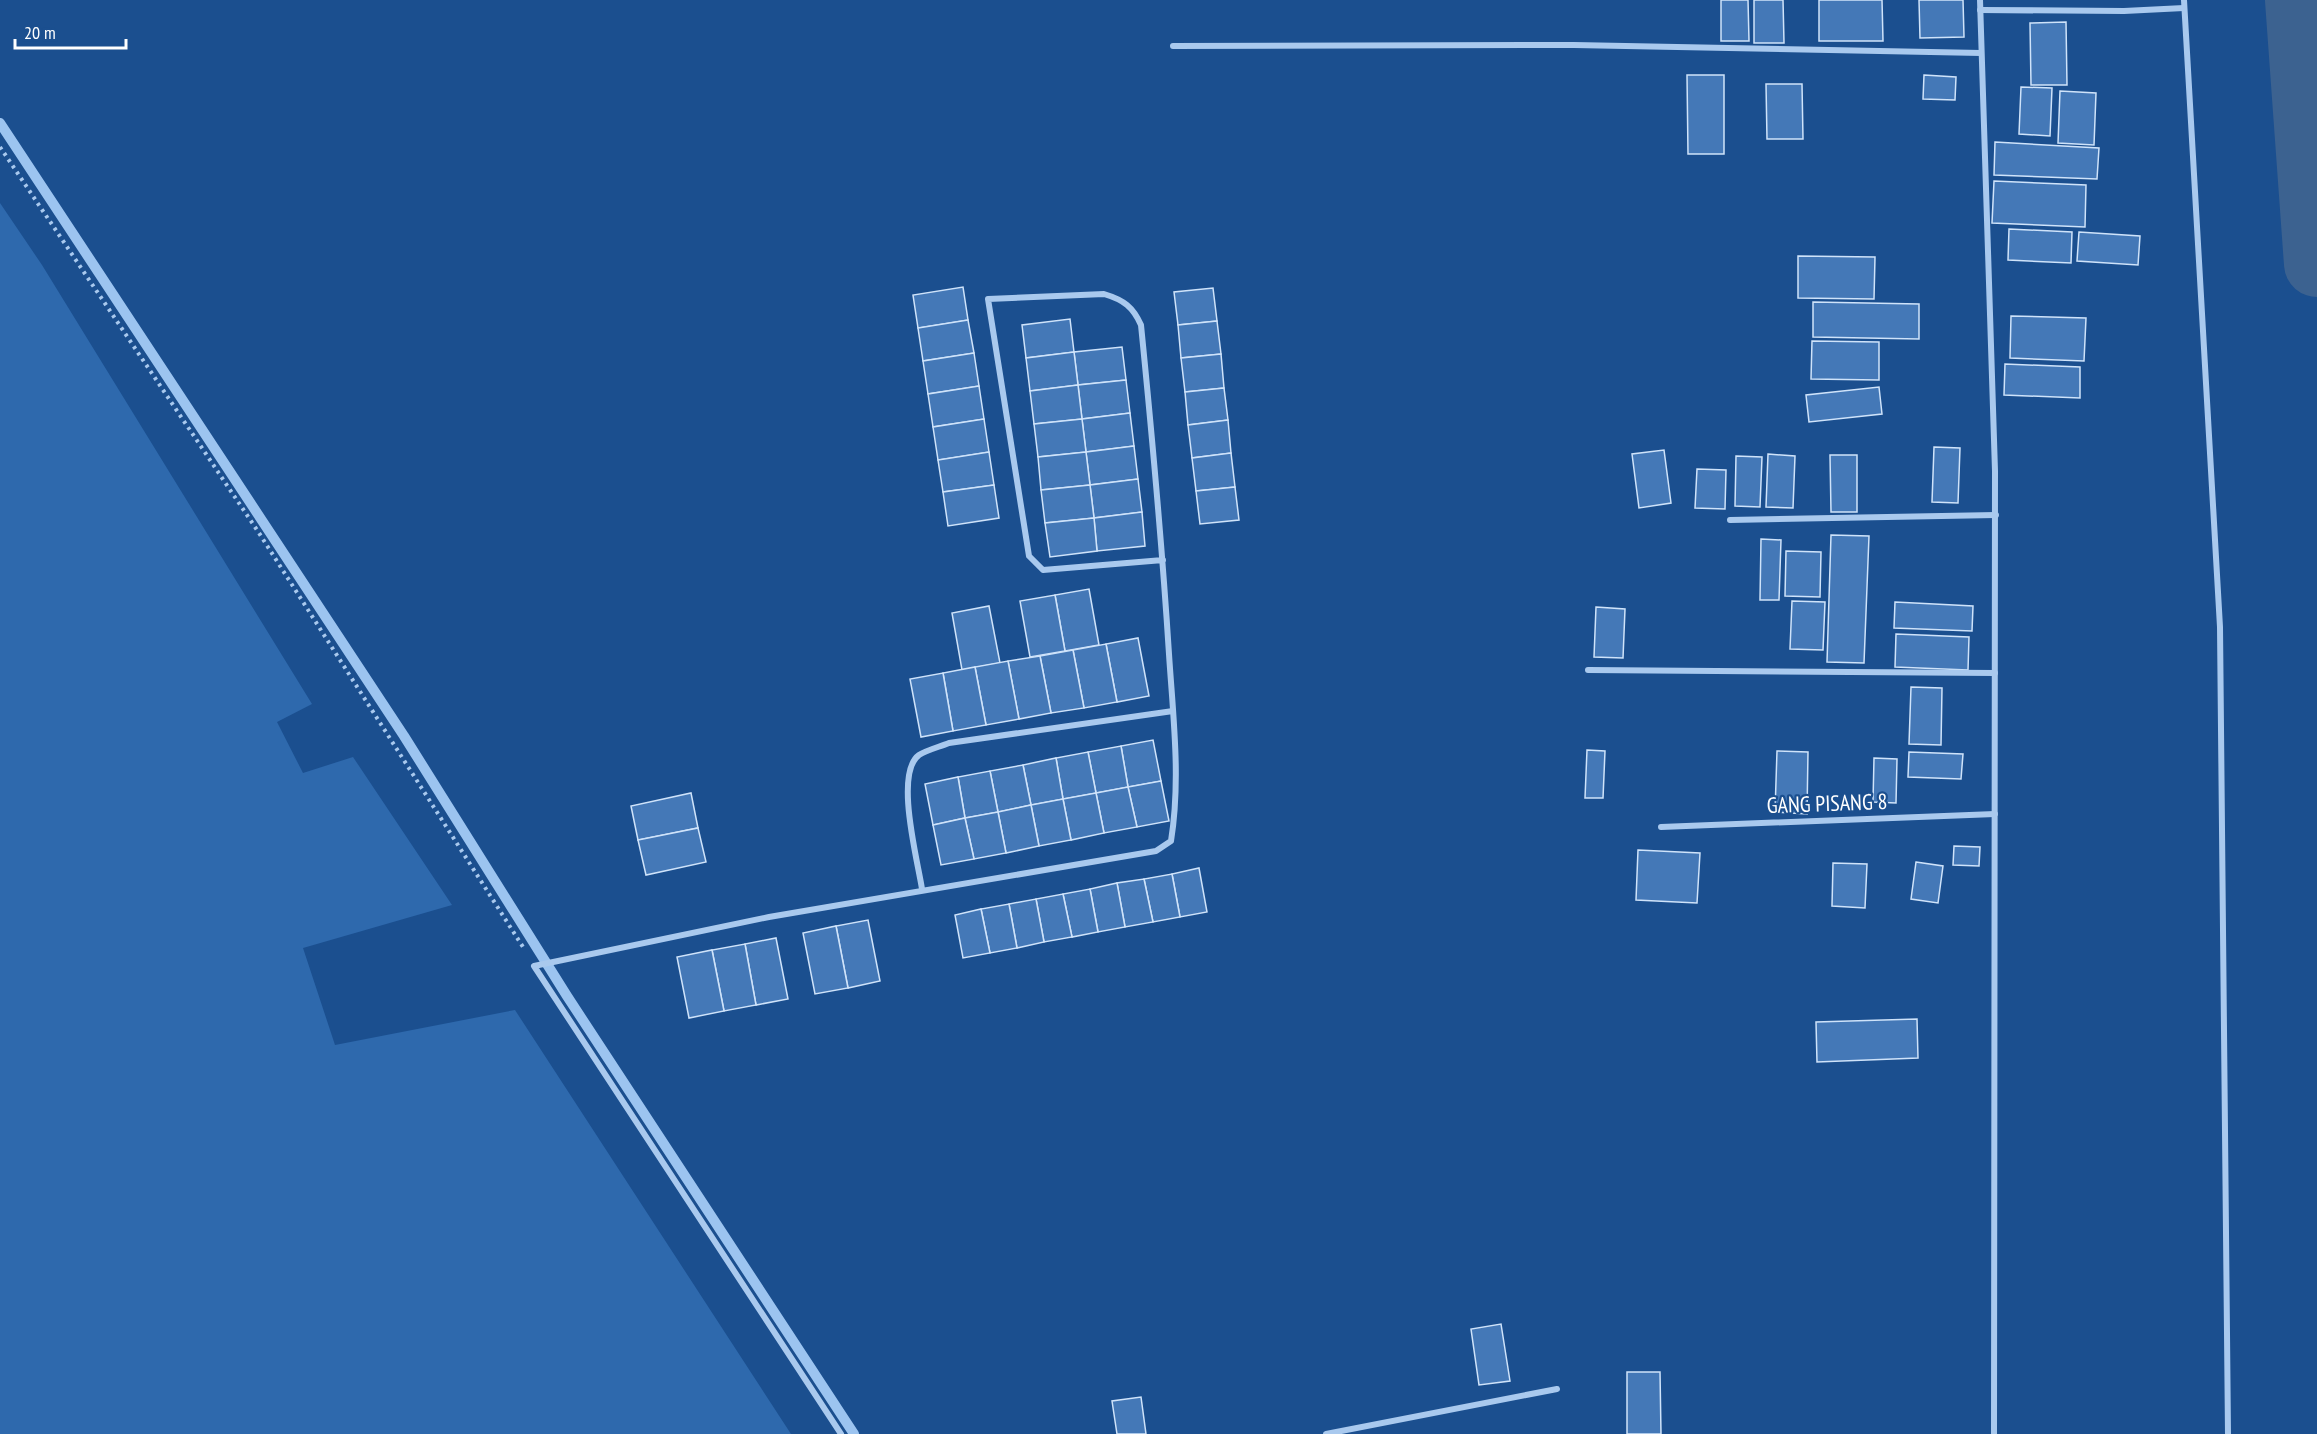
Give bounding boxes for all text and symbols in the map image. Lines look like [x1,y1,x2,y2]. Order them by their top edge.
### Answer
scale bar [15,12,126,50]
text: 20 m [24,21,56,44]
street label: GANG PISANG 8 [1766,787,1888,819]

